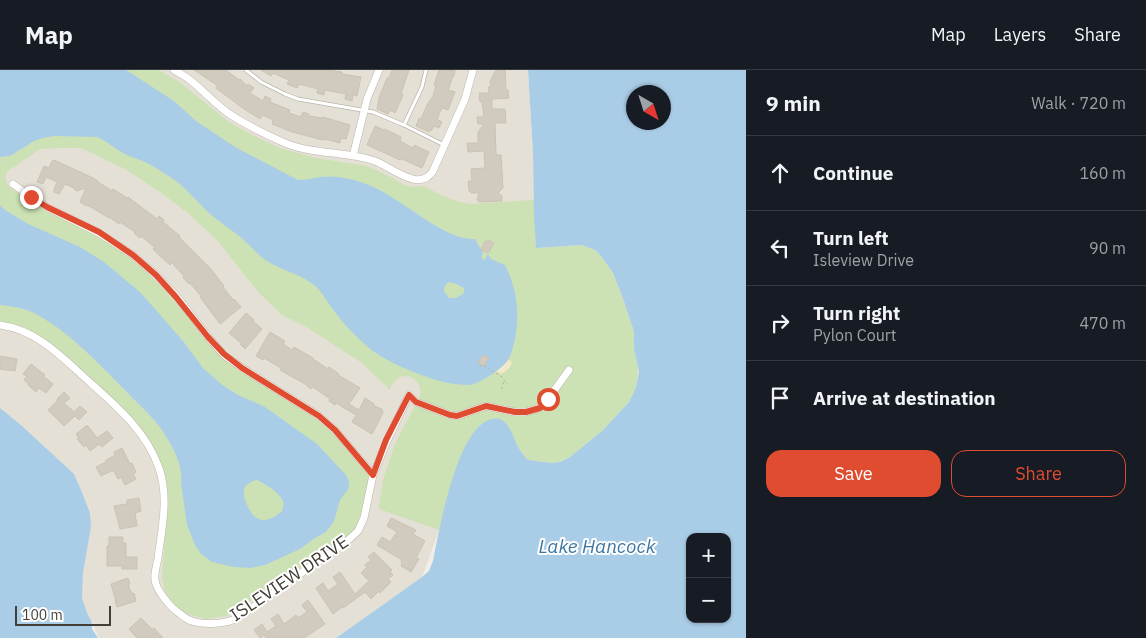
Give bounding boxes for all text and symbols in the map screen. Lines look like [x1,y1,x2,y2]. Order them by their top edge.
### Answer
text: Map [25,19,73,51]
text: Map [931,23,966,46]
text: Layers [994,23,1046,46]
text: Share [1074,23,1121,46]
north arrow [626,85,671,130]
text: 9 min [766,89,821,117]
text: Walk · 720 m [1031,93,1126,113]
icon: ahead [766,159,794,187]
text: Continue [813,161,893,185]
text: 160 m [1079,163,1126,183]
route end [20,186,43,209]
text: Turn left [813,226,889,250]
icon: left [766,234,794,262]
text: 90 m [1089,238,1126,258]
text: Isleview Drive [813,250,914,270]
text: Turn right [813,301,900,325]
icon: right [766,309,794,337]
text: 470 m [1079,313,1126,333]
text: Pylon Court [813,325,896,345]
icon: arrive [766,384,794,412]
text: Arrive at destination [813,386,996,410]
route start [537,388,560,411]
button: Save [766,450,941,497]
button: Share [951,450,1126,497]
street label: ISLEVIEW DRIVE [225,530,353,626]
map controls [686,533,731,623]
button: + [686,533,731,578]
water label: Lake Hancock [538,534,657,558]
button: − [686,578,731,623]
scale bar [15,603,111,626]
text: 100 m [22,606,63,624]

